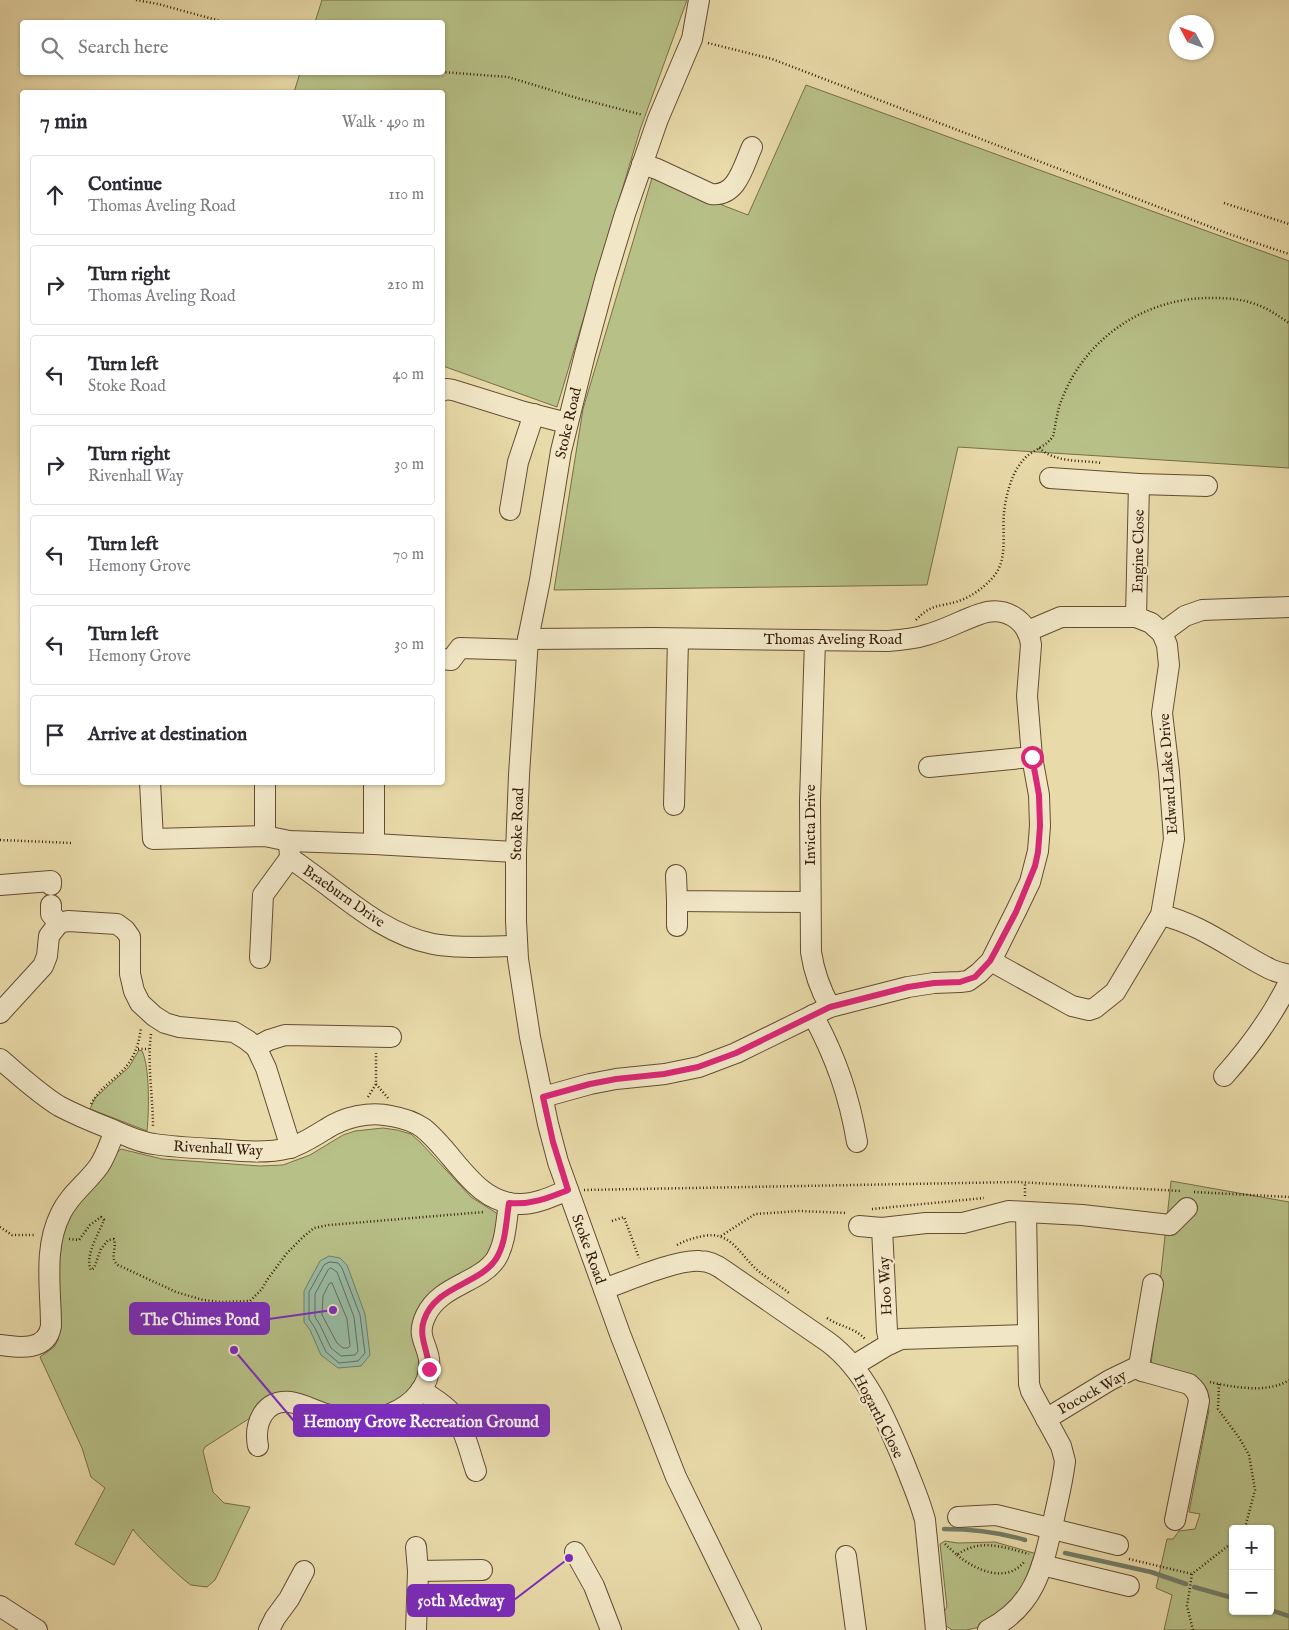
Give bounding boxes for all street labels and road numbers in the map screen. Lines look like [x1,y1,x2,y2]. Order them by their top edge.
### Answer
street label: Stoke Road [551,385,586,461]
street label: Engine Close [1128,509,1149,593]
street label: Thomas Aveling Road [764,630,903,649]
street label: Edward Lake Drive [1155,713,1182,835]
street label: Invicta Drive [801,784,820,866]
street label: Stoke Road [507,786,528,861]
street label: Braeburn Drive [299,861,389,932]
street label: Rivenhall Way [173,1137,264,1160]
street label: Stoke Road [567,1212,610,1288]
street label: Hoo Way [874,1255,897,1316]
street label: Pocock Way [1054,1365,1131,1419]
street label: Hogarth Close [849,1371,908,1462]

